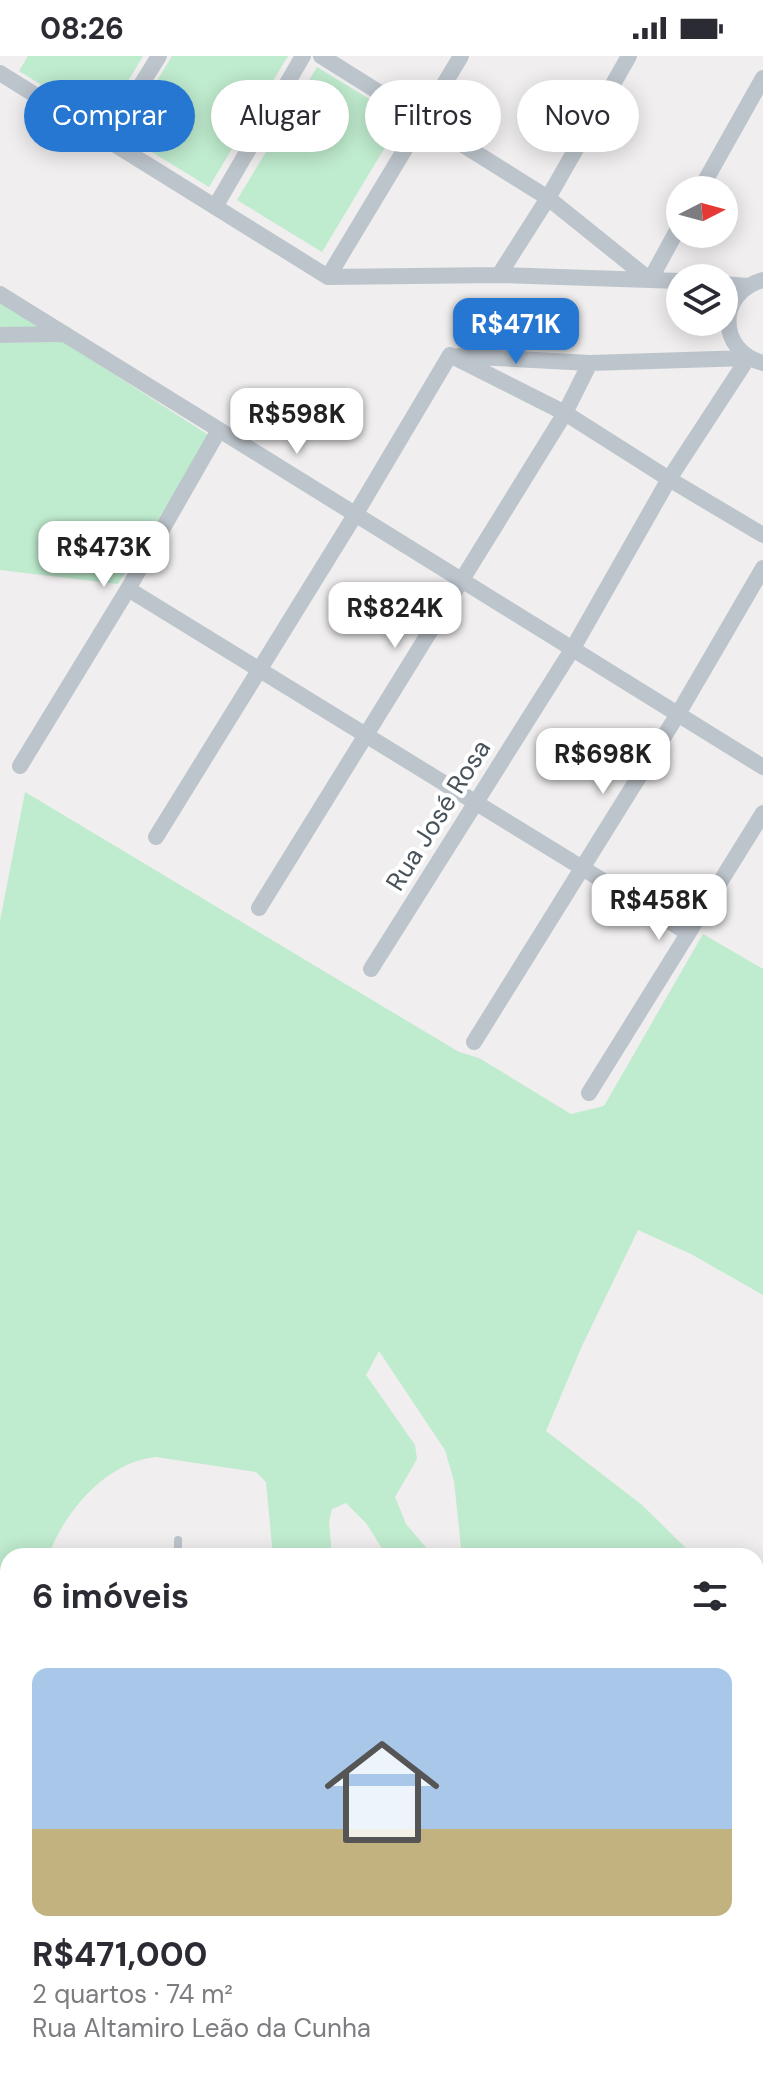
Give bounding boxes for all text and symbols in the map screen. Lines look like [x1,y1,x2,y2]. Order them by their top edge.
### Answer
text: 08:26 [40,9,124,48]
chip: Comprar [24,80,195,152]
chip: Alugar [211,80,349,152]
chip: Filtros [365,80,501,152]
chip: Novo [517,80,639,152]
north arrow [666,176,738,248]
map controls [666,176,738,336]
button: layers [666,264,738,336]
pin: R$471K [451,298,581,366]
text: R$471K [471,307,561,341]
pin: R$598K [232,388,362,456]
text: R$598K [248,397,346,431]
pin: R$473K [39,521,169,589]
text: R$473K [56,530,152,564]
pin: R$824K [330,582,460,650]
text: R$824K [346,591,444,625]
pin: R$698K [538,728,668,796]
street label: Rua José Rosa [378,733,498,897]
text: R$698K [554,737,652,771]
pin: R$458K [594,874,724,942]
text: R$458K [610,883,708,917]
text: 6 imóveis [32,1574,189,1619]
icon: filters [688,1574,732,1618]
icon: home [310,1720,454,1864]
text: R$471,000 [32,1932,208,1977]
text: 2 quartos · 74 m² [32,1977,233,2011]
text: Rua Altamiro Leão da Cunha [32,2011,371,2045]

